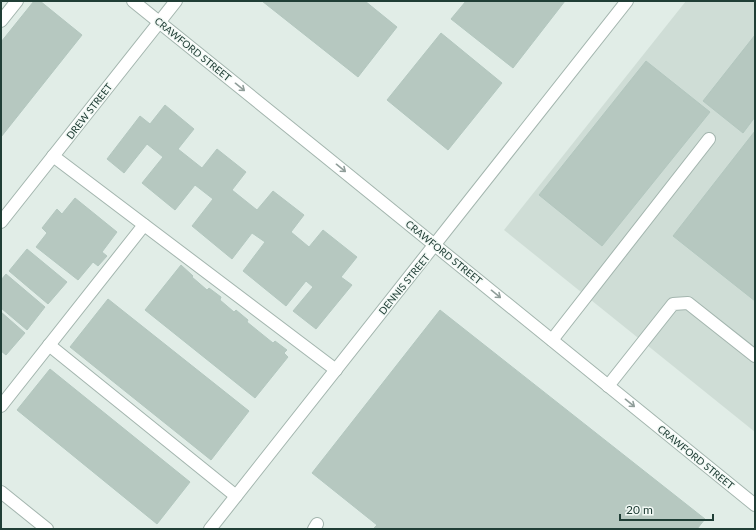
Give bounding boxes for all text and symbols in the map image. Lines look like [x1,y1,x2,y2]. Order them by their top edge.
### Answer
street label: CRAWFORD STREET [152,15,234,84]
street label: DREW STREET [63,81,115,141]
one-way arrow [234,82,245,91]
one-way arrow [335,164,346,173]
street label: CRAWFORD STREET [403,218,485,287]
street label: DENNIS STREET [376,251,432,317]
one-way arrow [491,290,502,299]
one-way arrow [624,399,635,407]
street label: CRAWFORD STREET [655,423,737,492]
scale bar [620,496,713,522]
text: 20 m [626,502,653,517]

